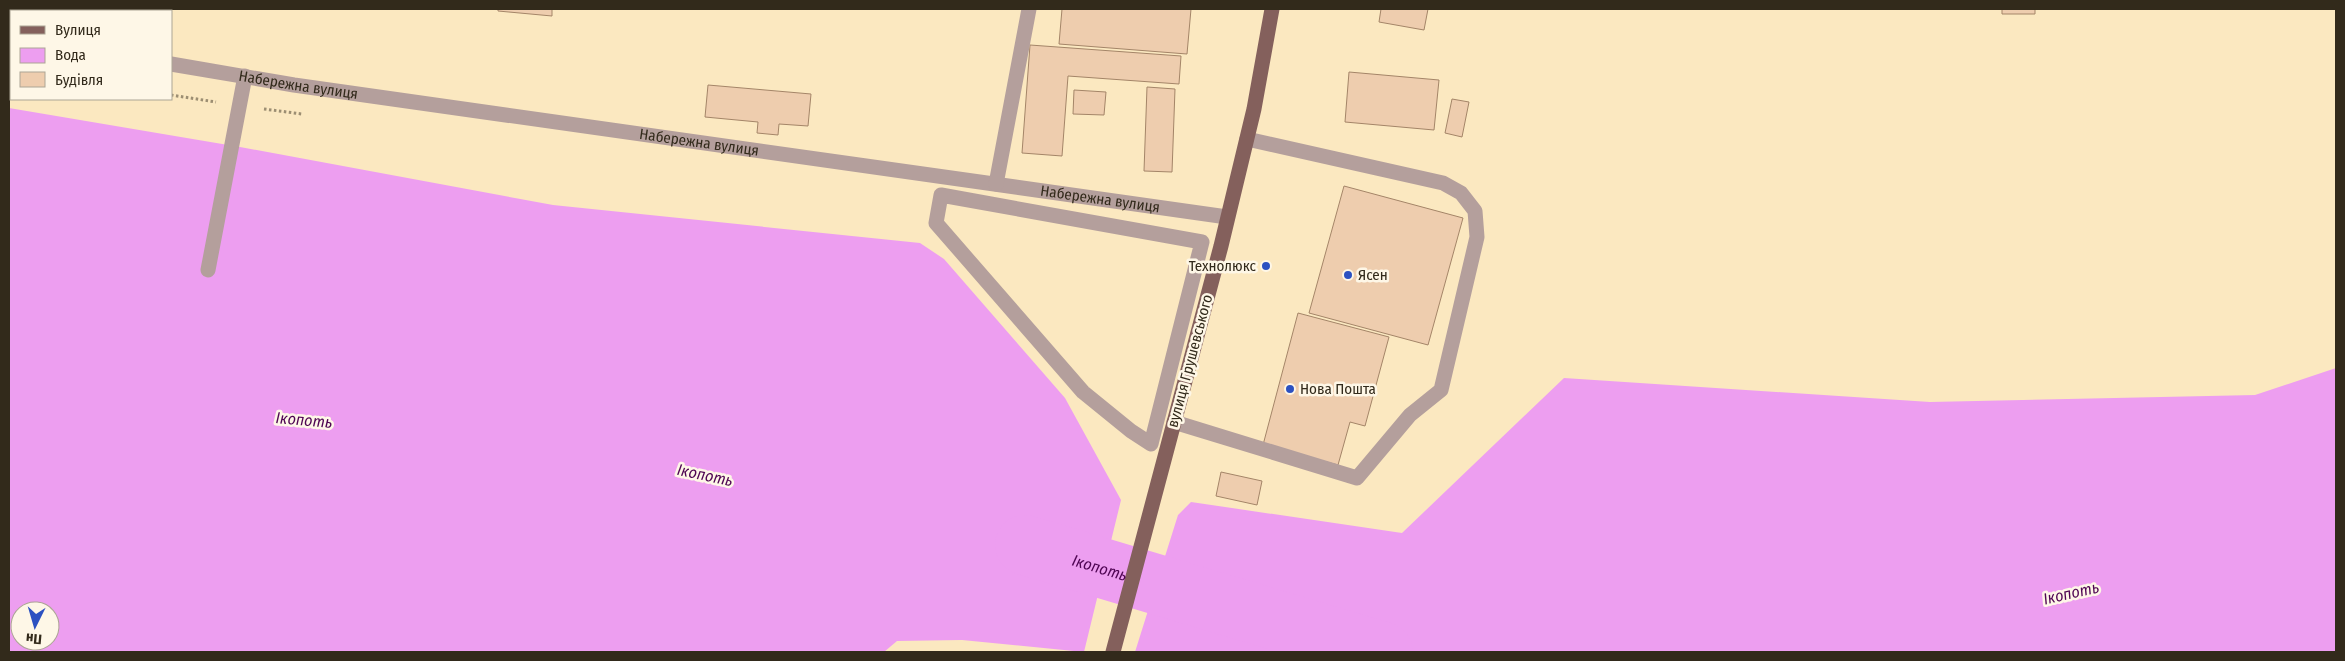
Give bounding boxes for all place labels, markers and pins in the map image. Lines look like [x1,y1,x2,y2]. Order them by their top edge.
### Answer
place label: Технолюкс [1189,257,1257,275]
marker: Технолюкс [1260,260,1272,272]
place label: Ясен [1358,266,1388,284]
marker: Ясен [1342,269,1354,281]
place label: Нова Пошта [1300,380,1376,398]
marker: Нова Пошта [1284,383,1296,395]

